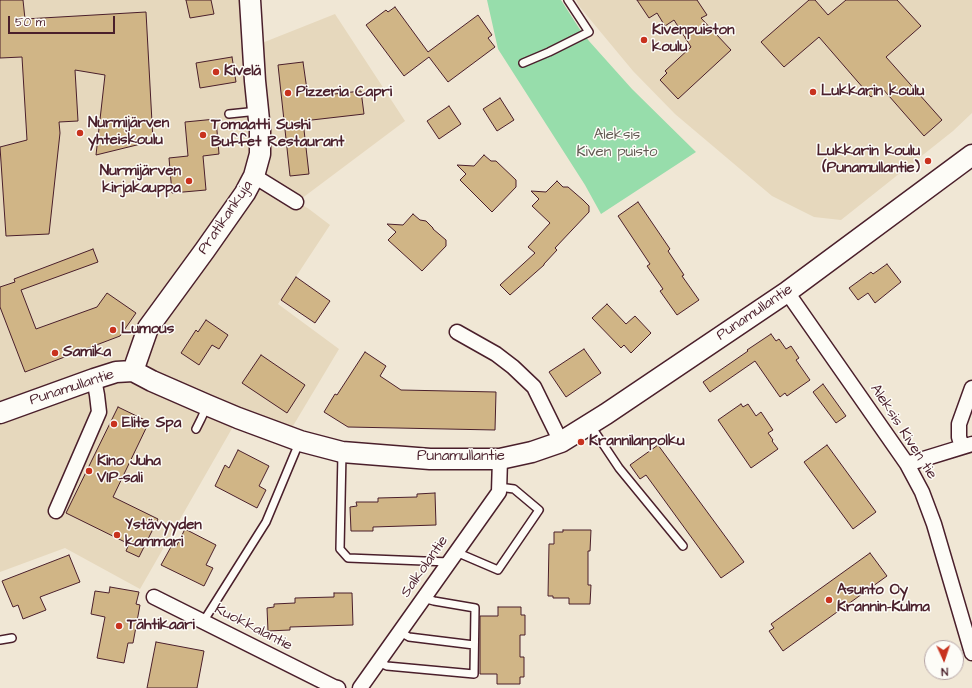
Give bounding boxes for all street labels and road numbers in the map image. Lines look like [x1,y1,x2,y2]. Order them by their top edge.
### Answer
street label: Pratikankuja [195,178,257,258]
street label: Punamullantie [714,281,796,345]
street label: Punamullantie [27,366,117,410]
street label: Aleksis Kiven tie [866,381,940,483]
street label: Punamullantie [417,448,505,466]
street label: Salkolantie [397,533,453,601]
street label: Kuokkalantie [211,601,295,655]

